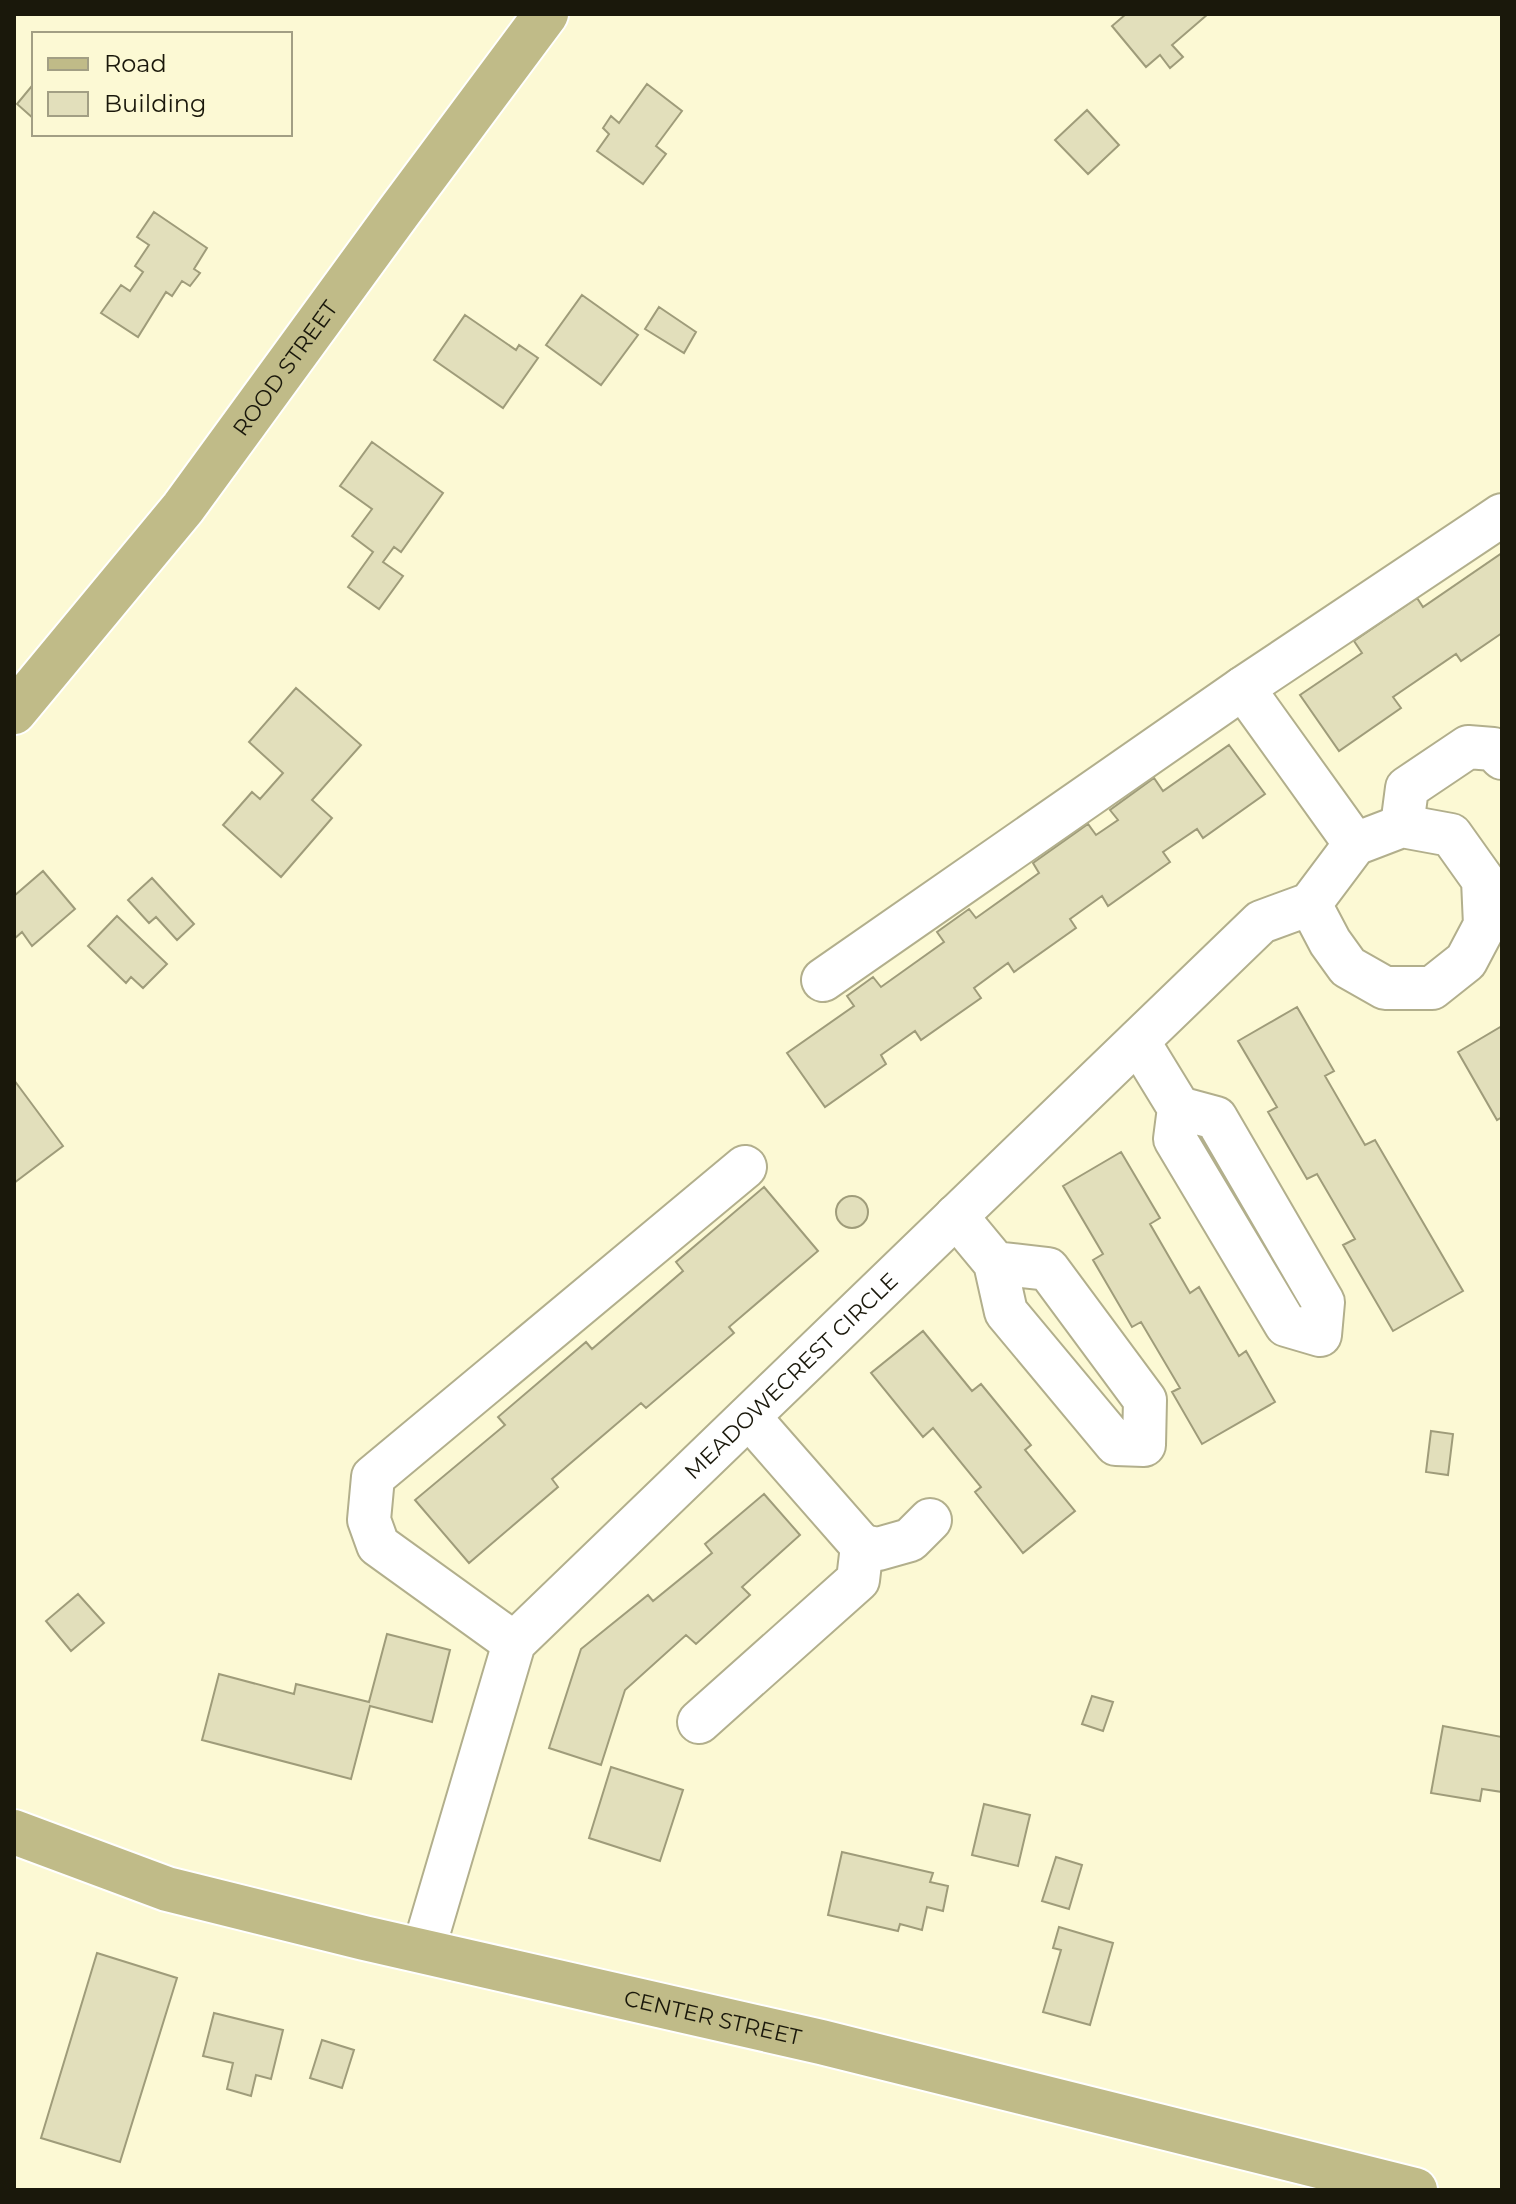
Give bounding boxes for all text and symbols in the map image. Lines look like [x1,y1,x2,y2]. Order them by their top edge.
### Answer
legend [32,32,292,136]
text: Road [104,49,167,78]
text: Building [104,89,207,118]
street label: ROOD STREET [227,295,343,441]
street label: MEADOWECREST CIRCLE [679,1267,903,1485]
street label: CENTER STREET [621,1984,804,2051]

